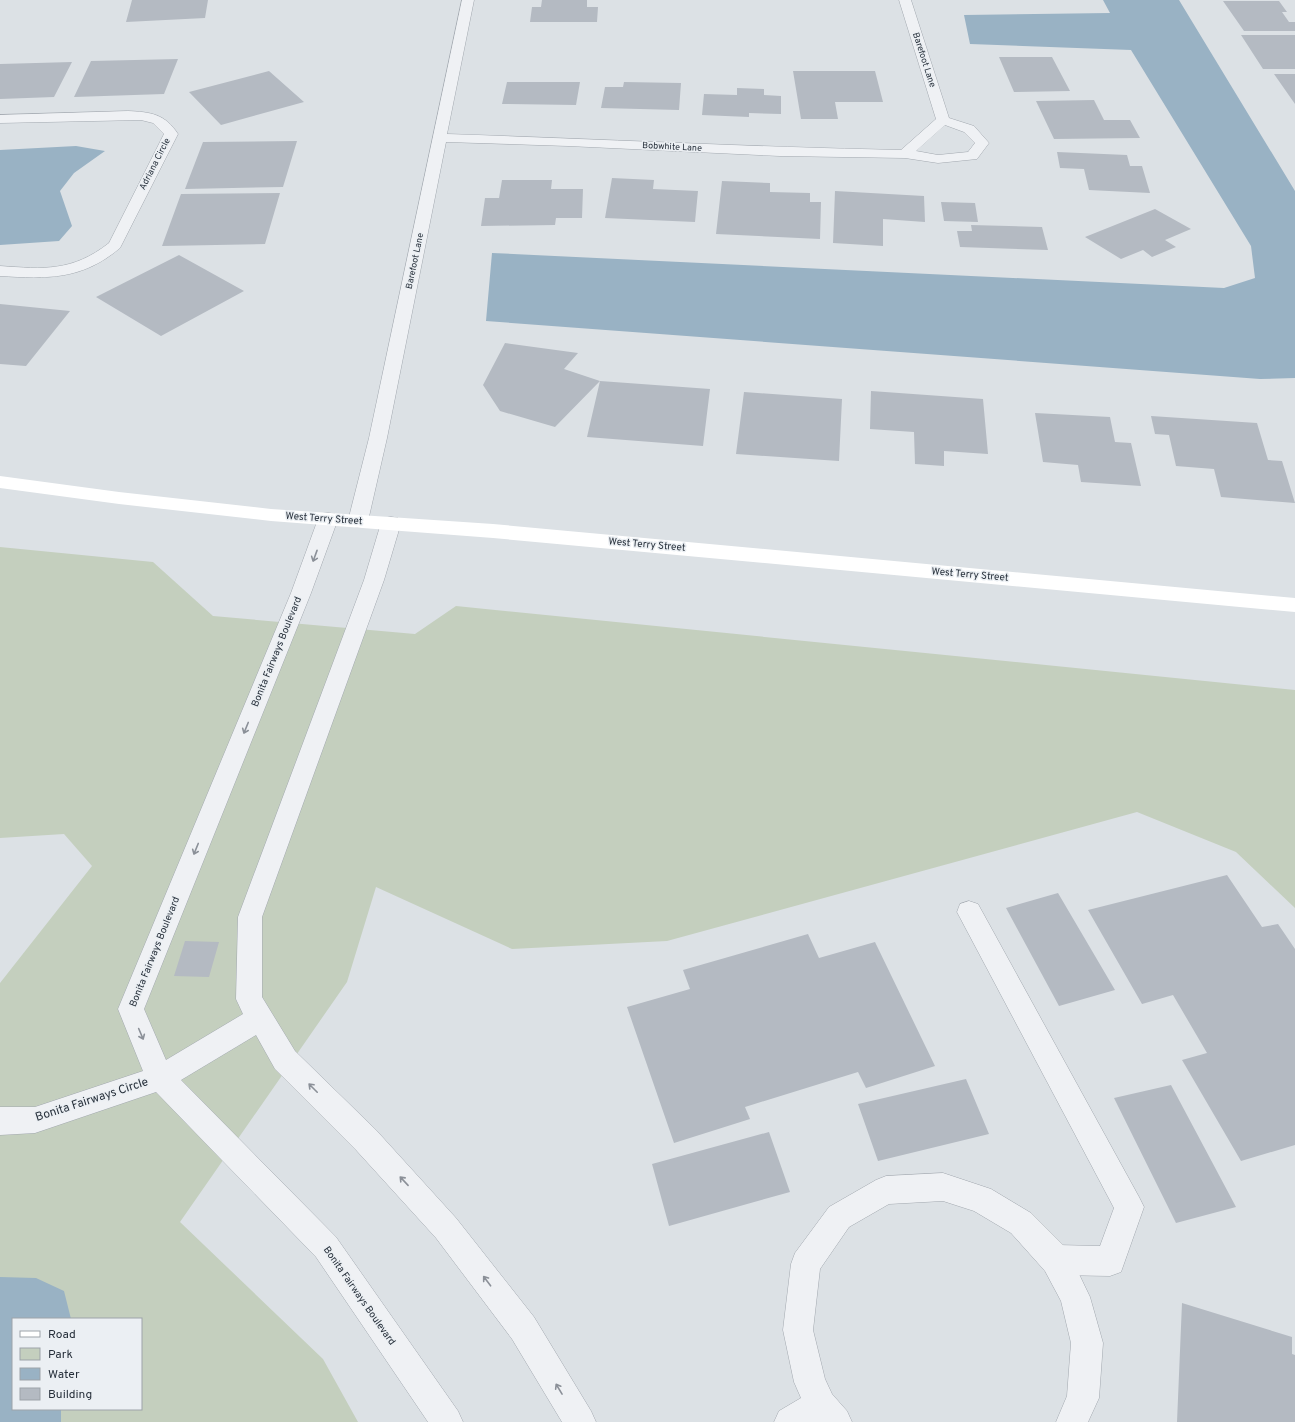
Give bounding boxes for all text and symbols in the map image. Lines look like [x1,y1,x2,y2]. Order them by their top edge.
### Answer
street label: Barefoot Lane [910,31,938,89]
street label: Adriana Circle [137,136,173,192]
street label: Bobwhite Lane [642,140,702,154]
street label: Barefoot Lane [404,232,426,290]
street label: West Terry Street [285,510,363,528]
street label: West Terry Street [608,535,686,555]
one-way arrow [310,549,318,561]
street label: West Terry Street [931,565,1009,585]
street label: Bonita Fairways Boulevard [249,595,305,709]
one-way arrow [241,722,249,734]
one-way arrow [192,842,200,854]
street label: Bonita Fairways Boulevard [127,895,183,1009]
one-way arrow [138,1027,146,1039]
street label: Bonita Fairways Circle [33,1074,151,1126]
one-way arrow [308,1083,318,1093]
one-way arrow [399,1176,409,1186]
street label: Bonita Fairways Boulevard [320,1244,398,1348]
one-way arrow [483,1275,491,1286]
legend [12,1318,142,1410]
text: Road [48,1327,76,1343]
text: Park [48,1347,73,1363]
text: Water [48,1367,80,1383]
one-way arrow [555,1383,563,1395]
text: Building [48,1387,92,1403]

